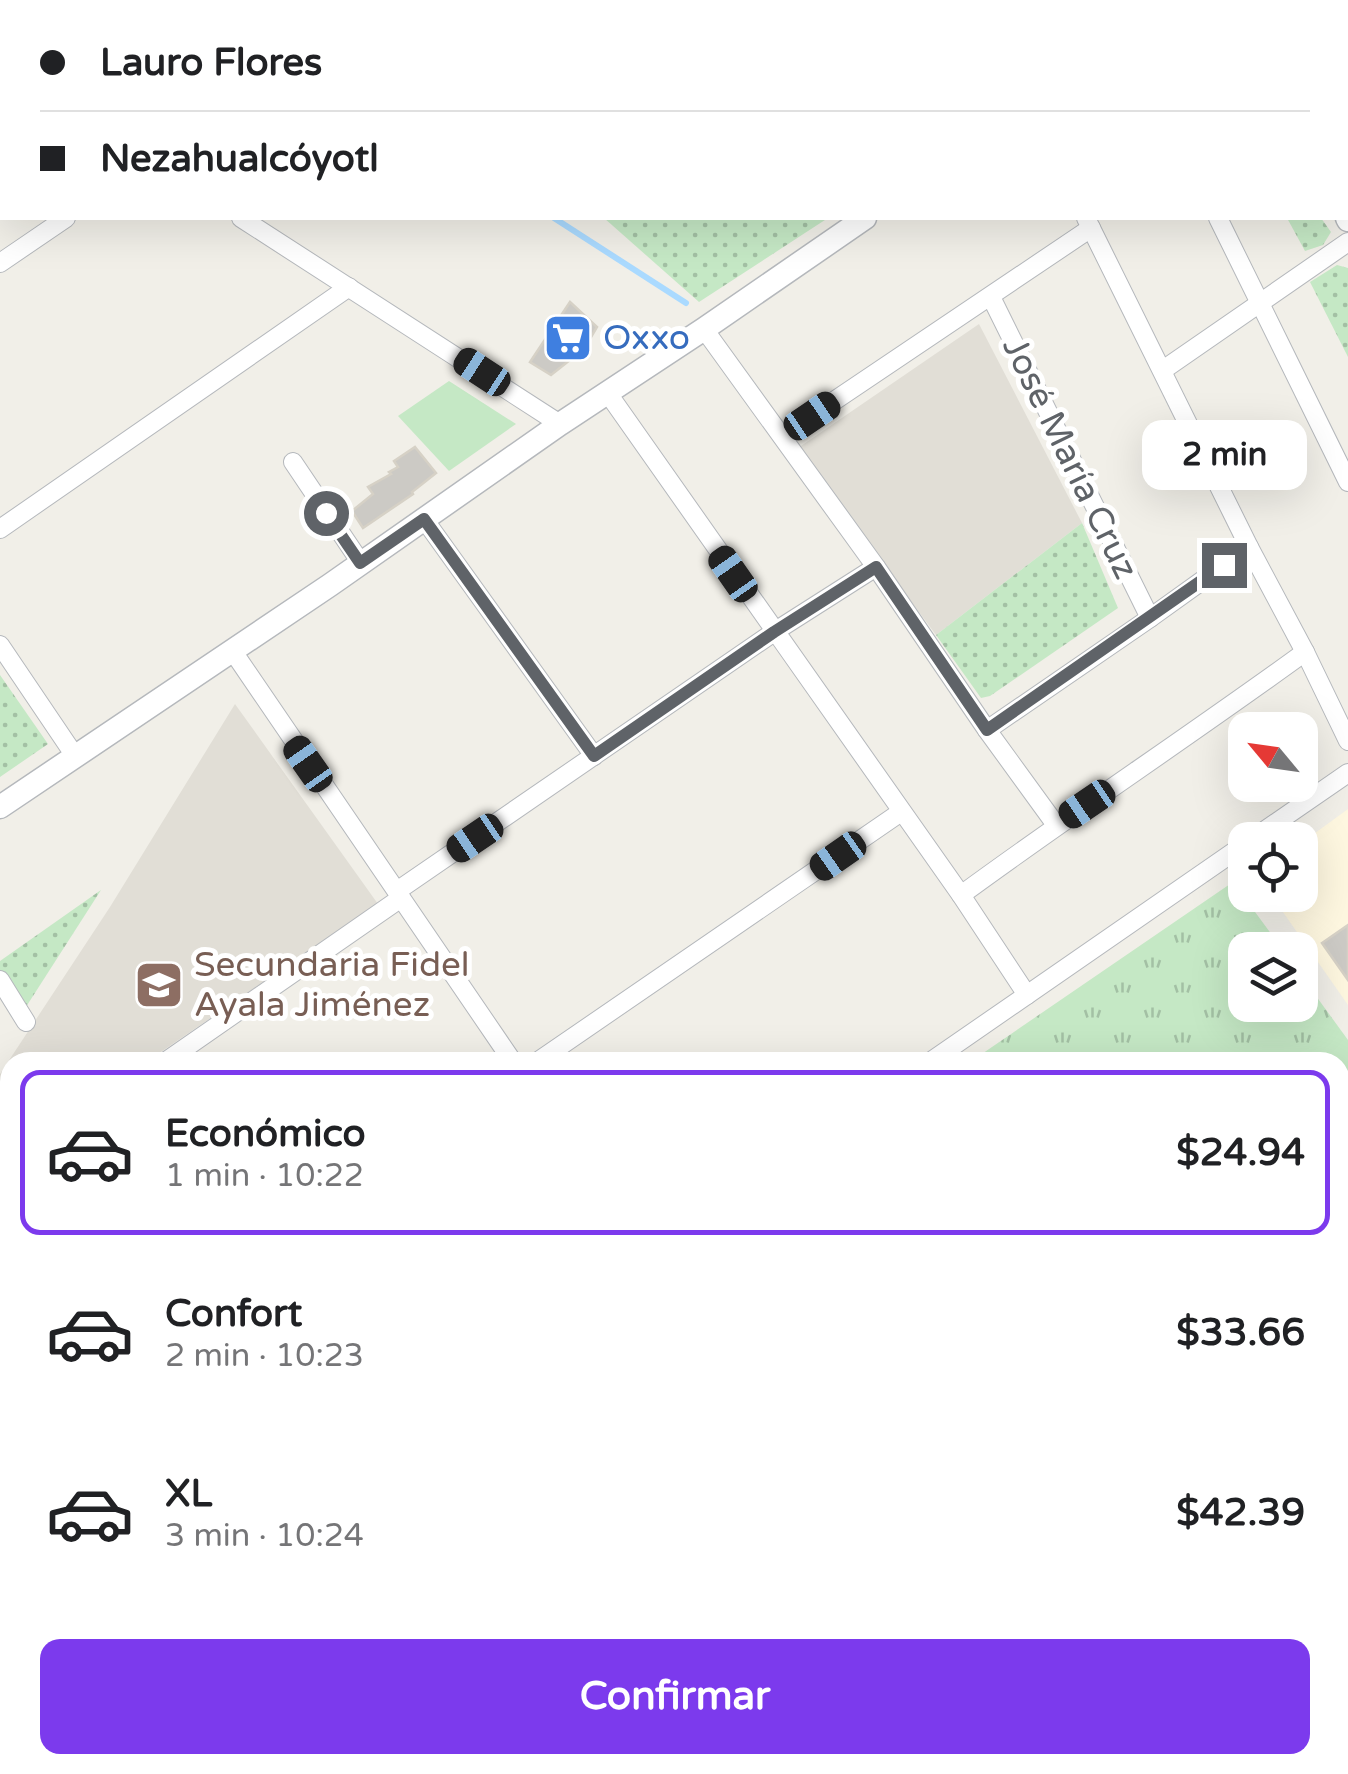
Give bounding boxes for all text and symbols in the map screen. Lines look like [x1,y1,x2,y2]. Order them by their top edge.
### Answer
text: Lauro Flores [100,40,322,86]
text: Nezahualcóyotl [100,136,379,182]
supermarket icon: Oxxo [542,312,594,364]
place label: Oxxo [603,317,690,359]
street label: José María Cruz [993,330,1147,586]
car [449,343,515,401]
car [779,387,845,445]
callout: 2 min [1142,420,1306,490]
text: 2 min [1182,436,1267,474]
route start [304,491,349,536]
car [704,541,762,607]
route end [1202,543,1247,588]
north arrow [1228,712,1318,802]
map controls [1228,712,1318,1022]
car [279,731,337,797]
car [1054,775,1120,833]
car [442,809,508,867]
button: locate [1228,822,1318,912]
car [805,827,871,885]
button: layers [1228,932,1318,1022]
place label: Secundaria Fidel Ayala Jiménez [194,944,470,1026]
school or university icon: Secundaria Fidel Ayala Jiménez [133,959,185,1011]
icon: car [45,1108,135,1198]
text: Económico [165,1111,366,1157]
text: $24.94 [1176,1130,1305,1176]
text: 1 min · 10:22 [165,1157,364,1195]
icon: car [45,1288,135,1378]
text: Confort [165,1291,302,1337]
text: $33.66 [1176,1310,1305,1356]
text: 2 min · 10:23 [165,1337,364,1375]
icon: car [45,1468,135,1558]
text: XL [165,1471,212,1517]
text: $42.39 [1176,1490,1305,1536]
text: 3 min · 10:24 [165,1517,364,1555]
button: Confirmar [40,1639,1310,1754]

